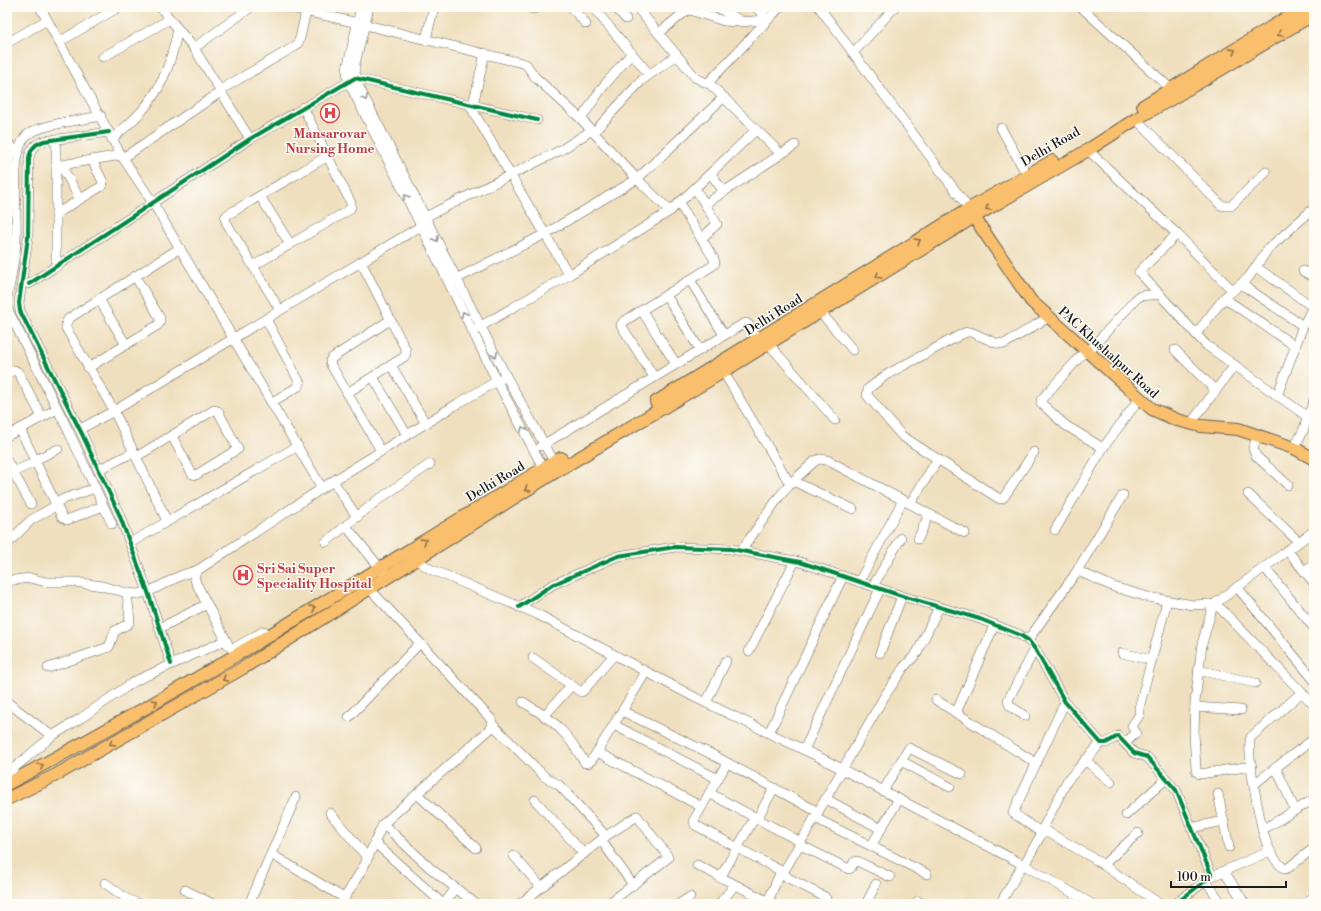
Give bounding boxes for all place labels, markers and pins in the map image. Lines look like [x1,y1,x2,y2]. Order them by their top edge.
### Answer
hospital icon: Mansarovar Nursing Home [319,102,341,124]
place label: Mansarovar Nursing Home [286,126,374,157]
place label: Sri Sai Super Speciality Hospital [257,561,373,592]
hospital icon: Sri Sai Super Speciality Hospital [232,564,254,586]

